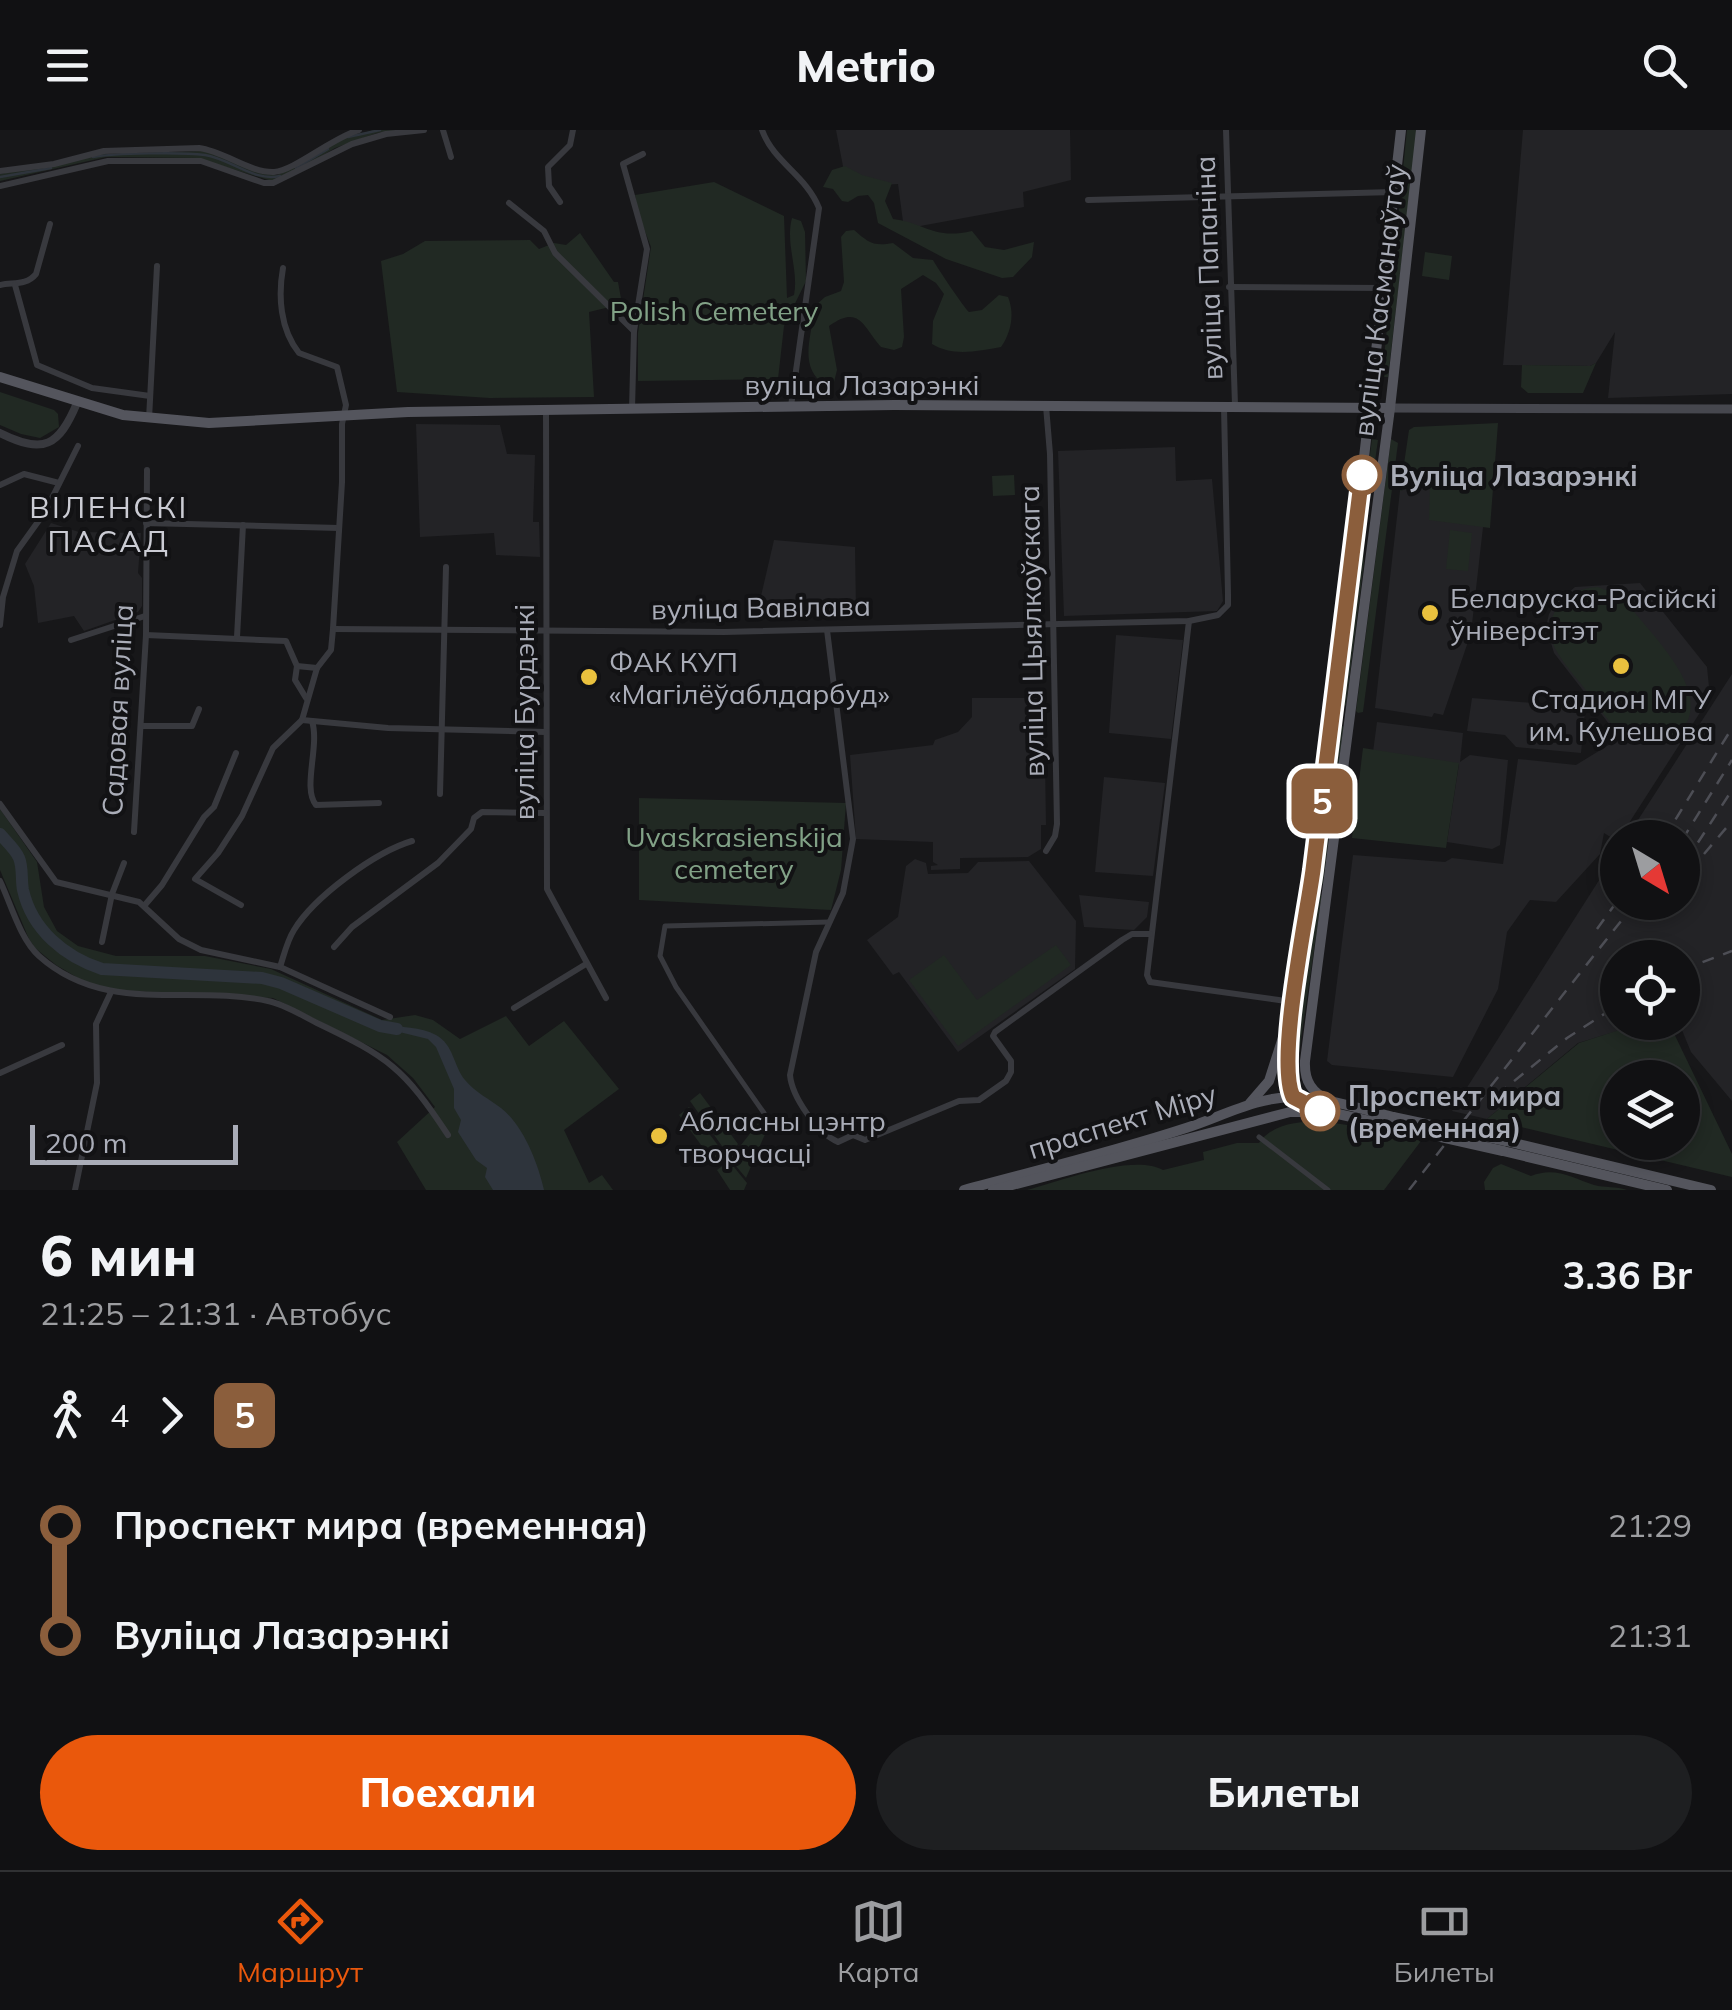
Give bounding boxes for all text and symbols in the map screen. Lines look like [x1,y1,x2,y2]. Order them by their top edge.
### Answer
text: Metrio [796,37,936,93]
icon: menu [40,38,95,93]
icon: search [1637,38,1692,93]
street label: вуліца Папаніна [1187,155,1229,381]
street label: вуліца Касманаўтаў [1345,162,1413,438]
park label: Polish Cemetery [610,293,818,328]
street label: вуліца Лазарэнкі [745,367,979,402]
marker: Вуліца Лазарэнкі [1343,456,1381,494]
place label: Вуліца Лазарэнкі [1390,458,1638,493]
street label: вуліца Цыялкоўскага [1011,485,1051,777]
district label: ВІЛЕНСКІ ПАСАД [29,488,189,560]
place label: Беларуска-Расійскі ўніверсітэт [1450,580,1717,647]
street label: вуліца Вавілава [651,588,871,626]
marker: Беларуска-Расійскі ўніверсітэт [1419,602,1441,624]
street label: Садовая вуліца [94,603,140,817]
street label: вуліца Бурдэнкі [506,604,541,820]
place label: ФАК КУП «Магілёўаблдарбуд» [609,644,890,711]
marker: Стадион МГУ им. Кулешова [1610,655,1632,677]
marker: ФАК КУП «Магілёўаблдарбуд» [578,666,600,688]
place label: Стадион МГУ им. Кулешова [1528,681,1714,748]
line badge: 5 [1290,768,1354,834]
text: 5 [1311,779,1333,823]
park label: Uvaskrasienskija cemetery [625,819,843,886]
north arrow [1600,820,1700,920]
map controls [1600,820,1700,1160]
button: locate [1600,940,1700,1040]
button: layers [1600,1060,1700,1160]
street label: праспект Міру [1024,1076,1220,1166]
place label: Проспект мира (временная) [1348,1078,1561,1145]
marker: Проспект мира (временная) [1301,1092,1339,1130]
place label: Абласны цэнтр творчасці [679,1103,886,1170]
scale bar [30,1120,238,1164]
text: 200 m [45,1125,127,1160]
marker: Абласны цэнтр творчасці [648,1125,670,1147]
text: 6 мин [40,1221,197,1290]
text: 3.36 Br [1563,1251,1692,1299]
text: 21:25 – 21:31 · Автобус [40,1293,392,1333]
icon: walk [40,1388,95,1443]
icon: forward [144,1388,199,1443]
text: 5 [234,1393,255,1437]
text: 4 [110,1395,129,1435]
text: Проспект мира (временная) [114,1501,649,1549]
text: 21:29 [1608,1505,1692,1545]
text: Вуліца Лазарэнкі [114,1611,450,1659]
text: 21:31 [1608,1615,1692,1655]
button: Поехали [40,1735,856,1850]
button: Билеты [876,1735,1692,1850]
tab: Маршрут [237,1894,363,1989]
tab: Карта [837,1894,920,1989]
tab: Билеты [1394,1894,1495,1989]

